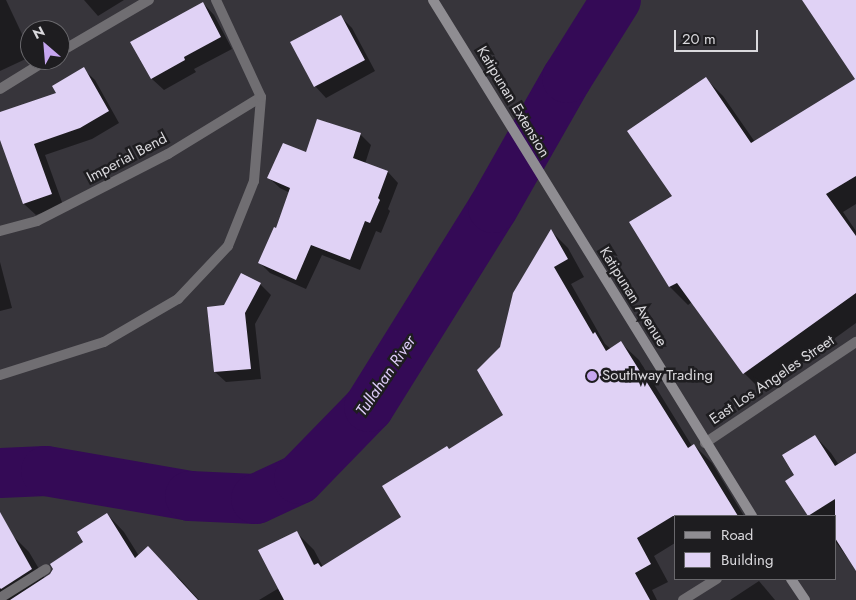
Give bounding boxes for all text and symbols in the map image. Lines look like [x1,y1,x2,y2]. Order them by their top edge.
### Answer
north arrow [20,20,70,70]
scale bar [676,20,760,52]
text: N [29,21,48,44]
text: 20 m [682,28,716,50]
street label: Katipunan Extension [473,43,553,161]
street label: Imperial Bend [84,129,170,187]
street label: Katipunan Avenue [595,244,671,350]
water label: Tullahan River [352,332,420,420]
street label: East Los Angeles Street [706,332,838,428]
place label: Southway Trading [602,367,713,385]
marker: Southway Trading [586,370,598,382]
legend [674,515,836,580]
text: Road [721,524,753,546]
text: Building [721,549,773,571]

